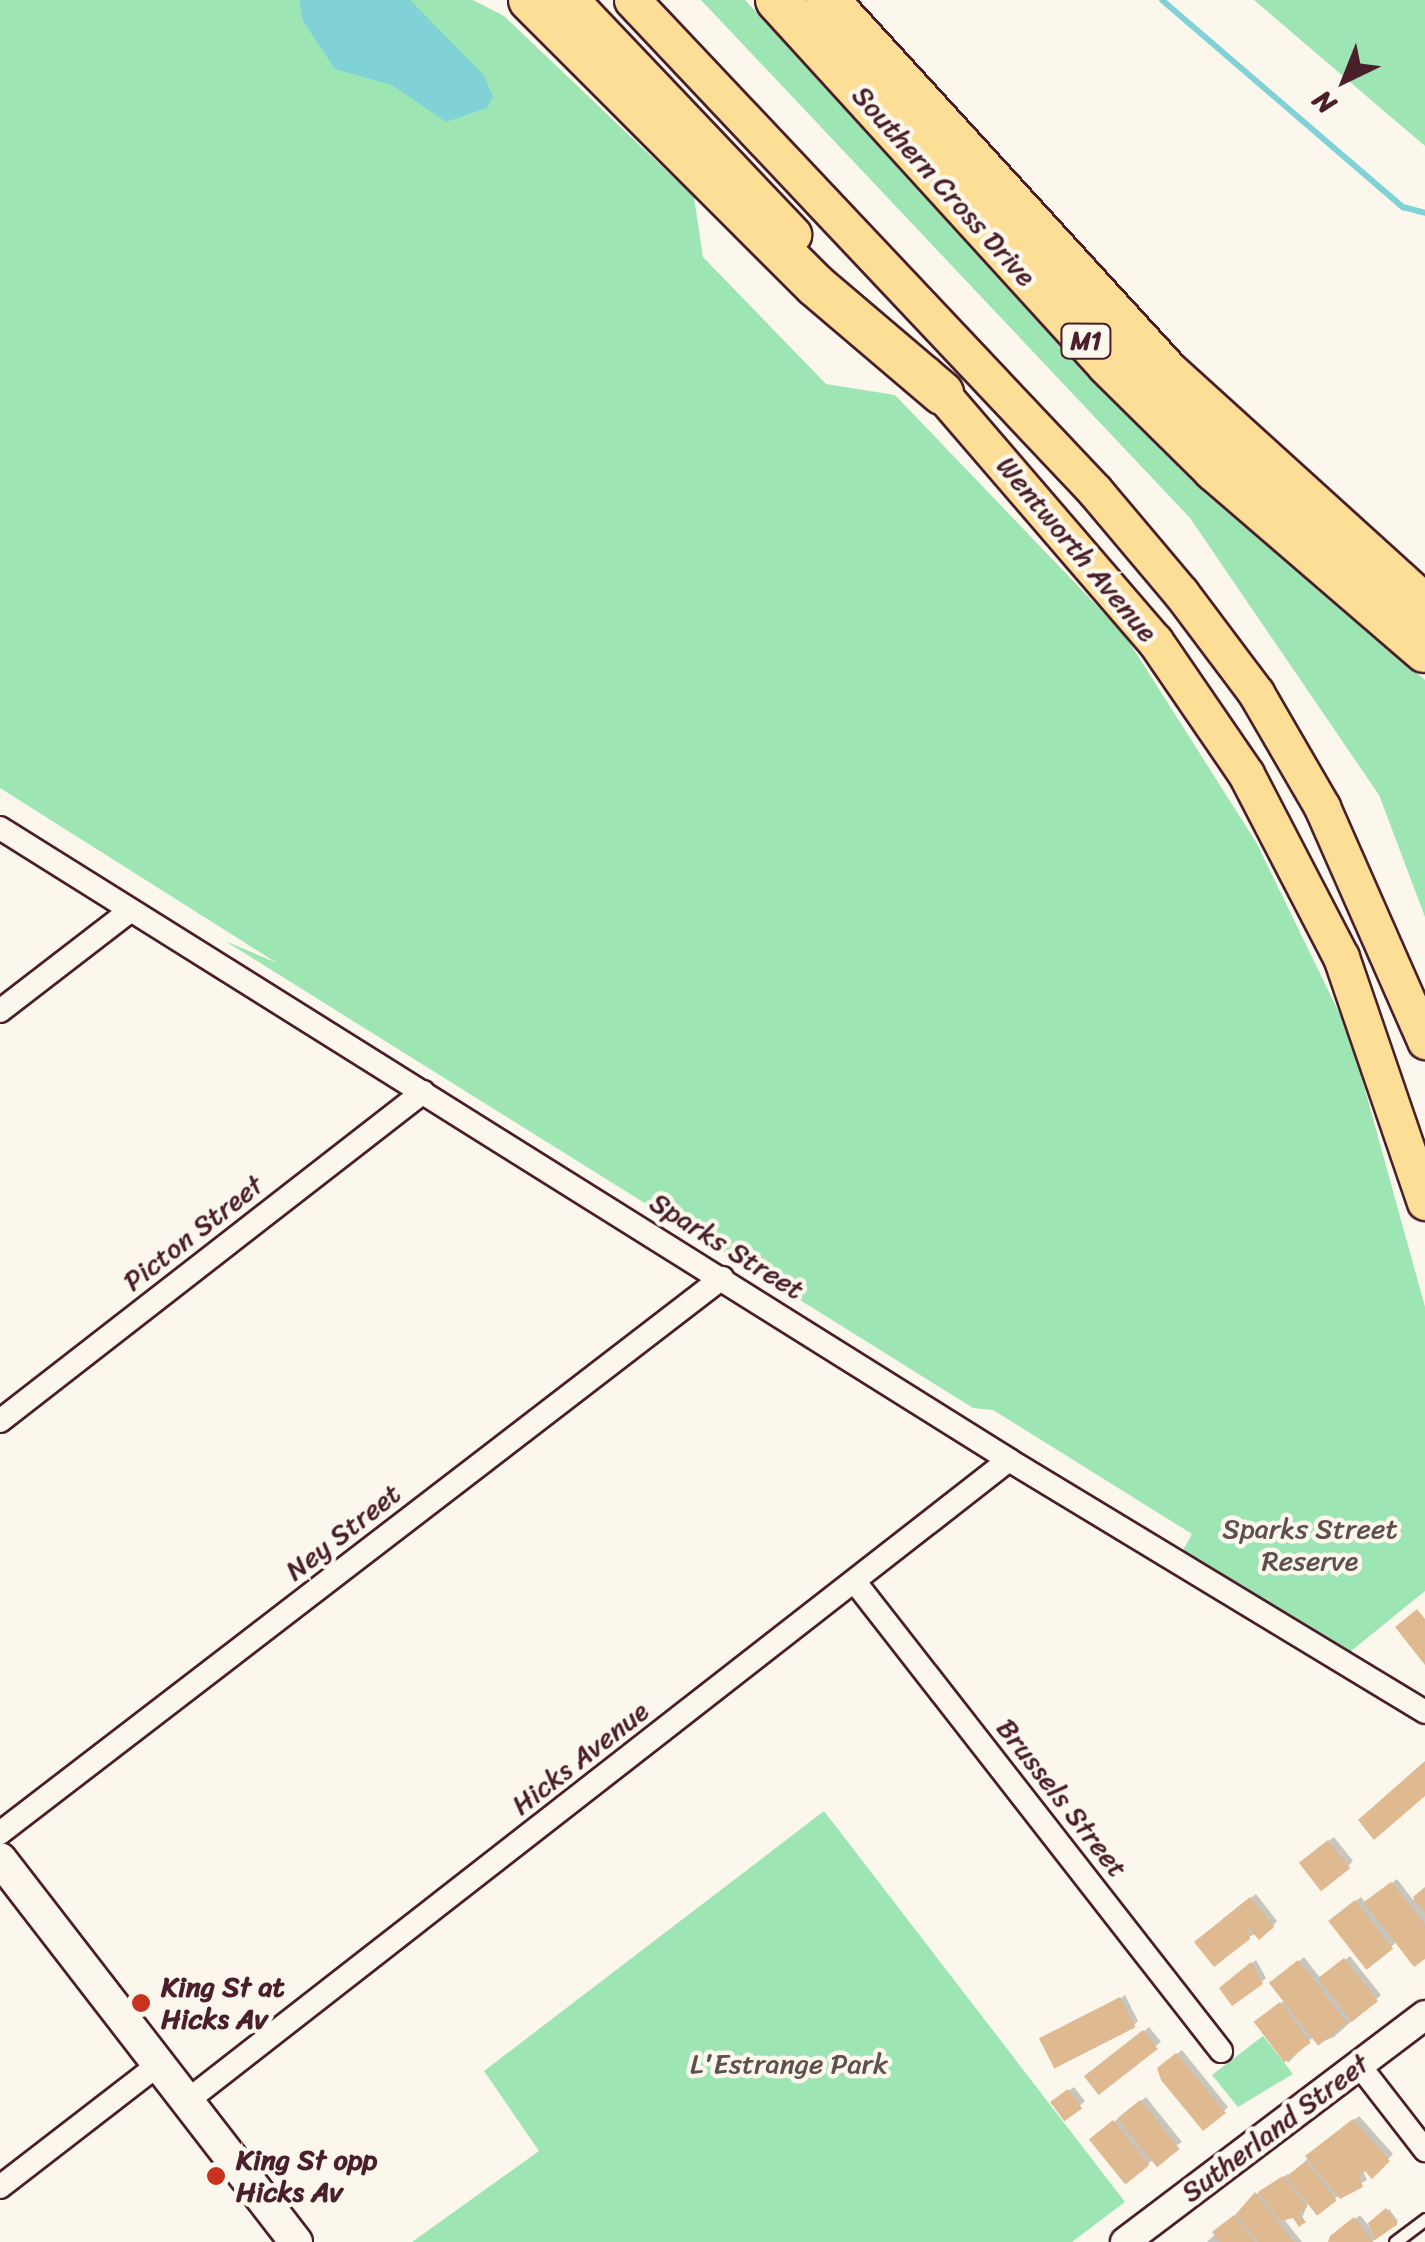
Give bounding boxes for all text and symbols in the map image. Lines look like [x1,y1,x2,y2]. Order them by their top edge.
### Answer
north arrow [1295,30,1395,130]
street label: Southern Cross Drive [845,78,1043,294]
text: N [1300,78,1348,127]
road number: M1 [1058,321,1114,361]
street label: Wentworth Avenue [990,449,1164,649]
street label: Picton Street [116,1168,270,1298]
street label: Sparks Street [644,1186,810,1306]
street label: Ney Street [279,1477,407,1587]
park label: Sparks Street Reserve [1223,1512,1397,1578]
street label: Hicks Avenue [505,1694,655,1822]
street label: Brussels Street [990,1712,1134,1884]
place label: King St at Hicks Av [161,1970,286,2036]
marker: King St at Hicks Av [130,1992,152,2014]
park label: L'Estrange Park [690,2047,888,2081]
street label: Sutherland Street [1175,2047,1375,2209]
place label: King St opp Hicks Av [236,2143,378,2209]
marker: King St opp Hicks Av [205,2165,227,2187]

